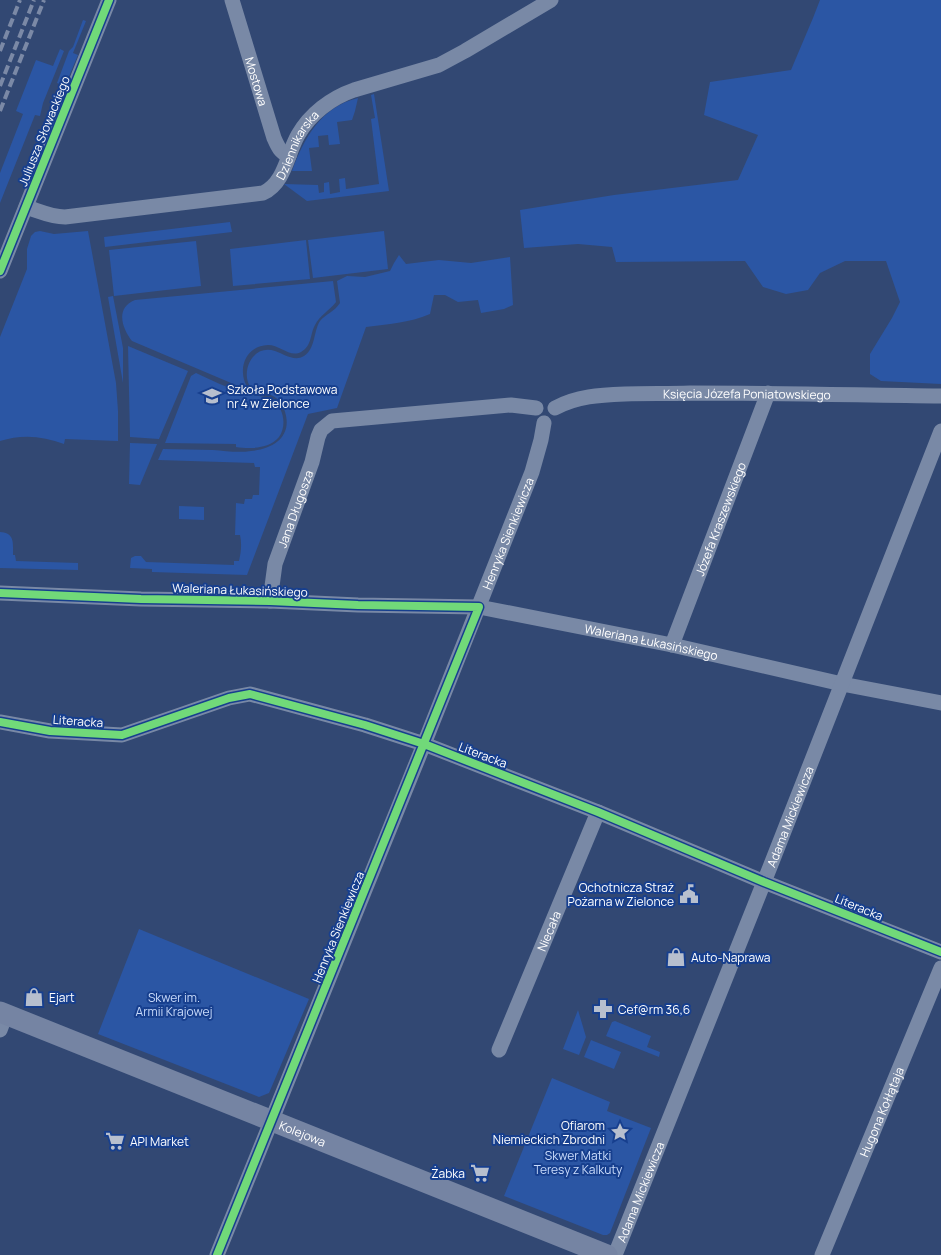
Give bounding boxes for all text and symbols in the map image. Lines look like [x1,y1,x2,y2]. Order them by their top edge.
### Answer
street label: Mostowa [241,55,272,108]
street label: Juliusza Słowackiego [14,73,74,189]
street label: Dziennikarska [272,106,322,183]
place label: Szkoła Podstawowa nr 4 w Zielonce [227,381,337,412]
street label: Księcia Józefa Poniatowskiego [663,384,831,403]
school or university icon: Szkoła Podstawowa nr 4 w Zielonce [201,385,223,407]
street label: Józefa Kraszewskiego [691,459,749,578]
street label: Jana Długosza [273,468,317,550]
street label: Henryka Sienkiewicza [478,475,537,592]
street label: Waleriana Łukasińskiego [172,579,308,601]
street label: Waleriana Łukasińskiego [583,619,720,664]
street label: Literacka [52,711,104,731]
street label: Literacka [456,738,510,772]
street label: Adama Mickiewicza [762,764,817,870]
street label: Henryka Sienkiewicza [308,869,368,985]
place label: Ochotnicza Straż Pożarna w Zielonce [567,879,674,910]
public building icon: Ochotnicza Straż Pożarna w Zielonce [678,883,700,905]
street label: Literacka [832,890,886,924]
street label: Niecała [533,908,565,954]
shop icon: Auto-Naprawa [665,946,687,968]
place label: Auto-Naprawa [691,949,770,966]
shop icon: Ejart [23,986,45,1008]
place label: Ejart [49,989,75,1006]
park label: Skwer im. Armii Krajowej [136,989,212,1020]
pharmacy icon: Cef@rm 36,6 [592,998,614,1020]
place label: Cef@rm 36,6 [618,1001,690,1018]
street label: Hugona Kołłątaja [855,1064,908,1159]
street label: Kolejowa [277,1116,329,1150]
place label: Ofiarom Niemieckich Zbrodni [493,1117,605,1148]
place icon: Ofiarom Niemieckich Zbrodni [609,1121,631,1143]
supermarket icon: API Market [104,1130,126,1152]
place label: API Market [130,1133,189,1150]
street label: Adama Mickiewicza [612,1139,668,1245]
park label: Skwer Matki Teresy z Kalkuty [534,1147,623,1178]
supermarket icon: Żabka [469,1162,491,1184]
place label: Żabka [431,1165,465,1182]

